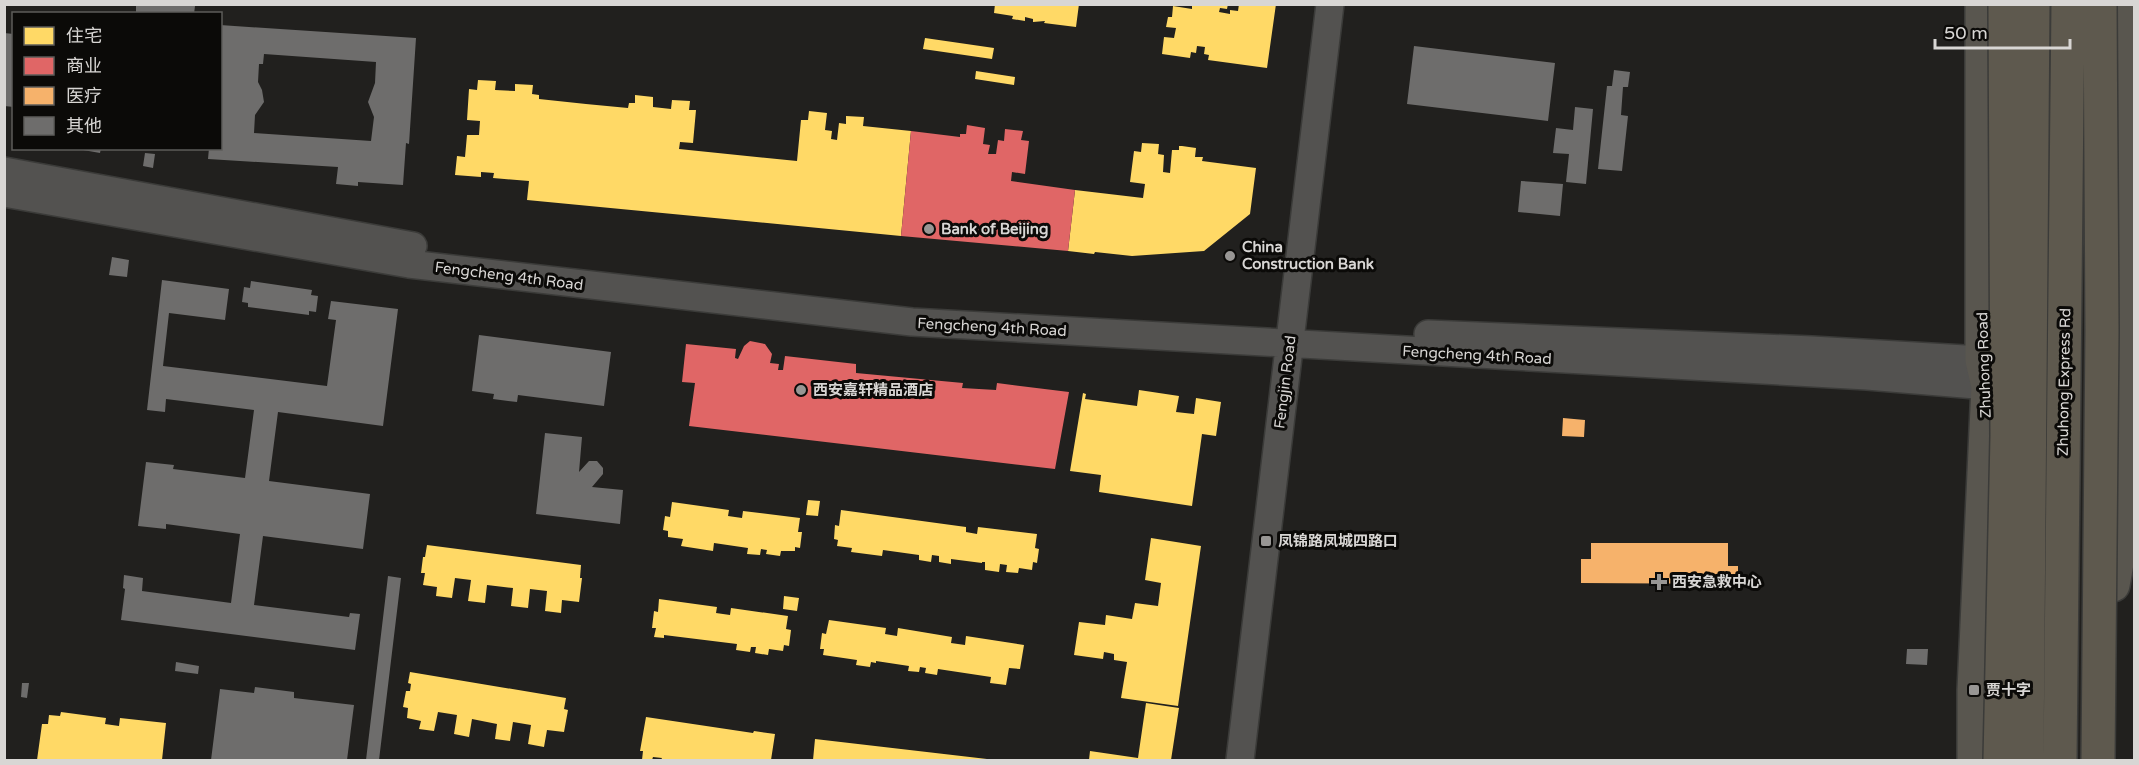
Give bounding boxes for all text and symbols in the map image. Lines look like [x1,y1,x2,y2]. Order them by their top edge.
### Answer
legend [12,12,222,150]
scale bar [1935,12,2070,50]
text: 50 m [1944,22,1988,44]
text: 住宅 [66,25,102,47]
text: 商业 [66,55,102,77]
text: 医疗 [66,85,102,107]
text: 其他 [66,115,102,137]
place label: Bank of Beijing [941,220,1048,239]
marker: Bank of Beijing [922,222,936,236]
place label: China Construction Bank [1242,238,1374,273]
marker: China Construction Bank [1223,249,1237,263]
street label: Fengcheng 4th Road [434,258,584,294]
street label: Zhuhong Express Rd [2054,308,2074,456]
street label: Zhuhong Road [1973,312,1995,418]
street label: Fengcheng 4th Road [917,314,1067,340]
street label: Fengjin Road [1270,334,1300,430]
street label: Fengcheng 4th Road [1402,342,1552,368]
place label: 西安嘉轩精品酒店 [813,381,933,399]
marker: 西安嘉轩精品酒店 [794,383,808,397]
place label: 凤锦路凤城四路口 [1278,532,1398,550]
marker: 凤锦路凤城四路口 [1259,534,1273,548]
marker: 西安急救中心 [1650,573,1668,591]
place label: 西安急救中心 [1672,573,1762,591]
place label: 贾十字 [1986,681,2031,699]
marker: 贾十字 [1967,683,1981,697]

